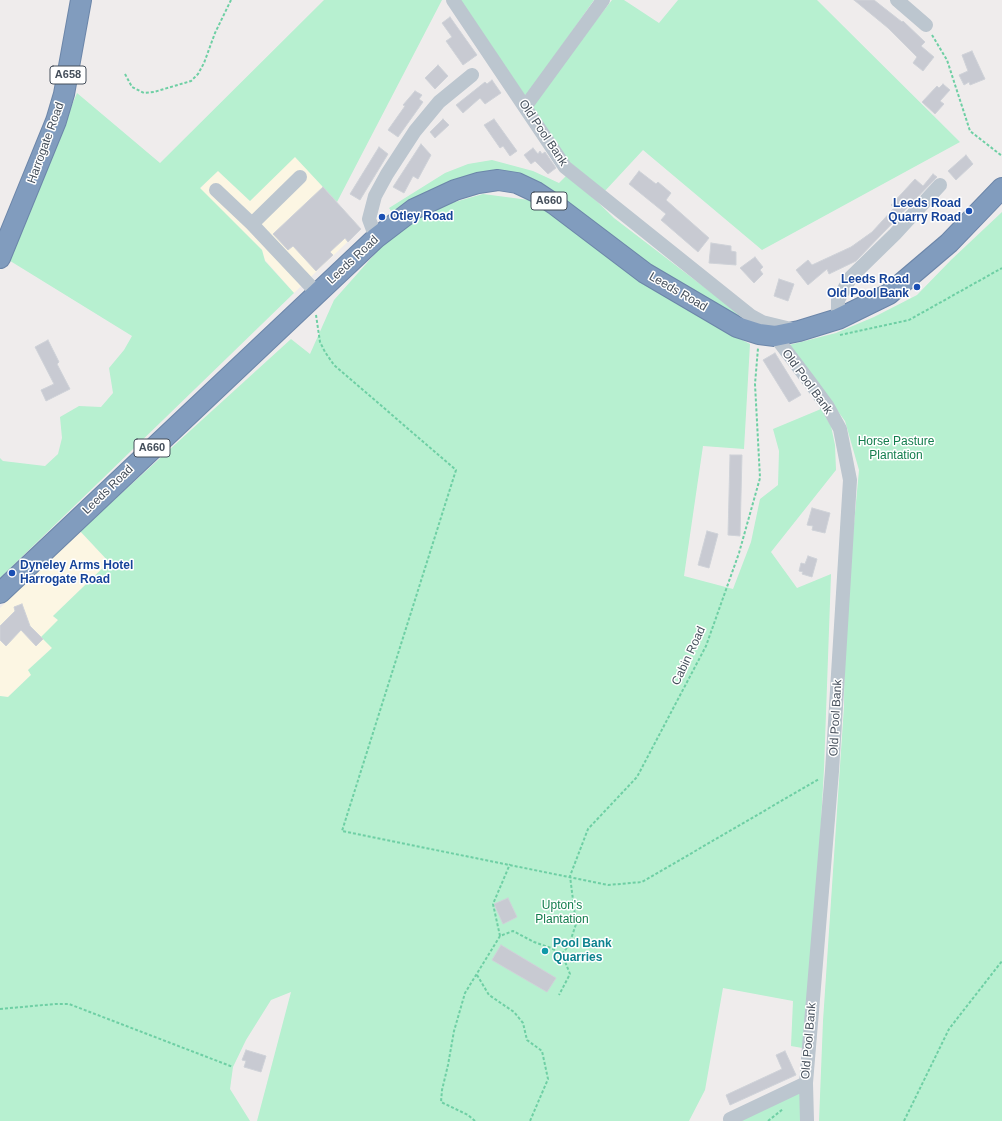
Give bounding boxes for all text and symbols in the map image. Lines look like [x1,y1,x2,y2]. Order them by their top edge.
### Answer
road number: A658 [50,66,86,84]
street label: Old Pool Bank [516,97,570,169]
street label: Harrogate Road [25,100,67,186]
road number: A660 [531,192,567,210]
place label: Leeds Road Quarry Road [888,197,961,225]
marker: Leeds Road Quarry Road [964,206,974,216]
place label: Otley Road [390,210,453,224]
marker: Otley Road [377,212,387,222]
street label: Leeds Road [324,233,382,287]
street label: Leeds Road [646,270,710,314]
place label: Leeds Road Old Pool Bank [827,273,909,301]
marker: Leeds Road Old Pool Bank [912,282,922,292]
street label: Old Pool Bank [779,347,835,417]
park label: Horse Pasture Plantation [858,435,934,463]
road number: A660 [134,439,170,457]
street label: Leeds Road [80,462,136,518]
place label: Dyneley Arms Hotel Harrogate Road [20,559,133,587]
marker: Dyneley Arms Hotel Harrogate Road [7,568,17,578]
street label: Cabin Road [669,624,709,688]
street label: Old Pool Bank [827,679,845,757]
park label: Upton's Plantation [535,899,589,927]
place label: Pool Bank Quarries [553,937,612,965]
marker: Pool Bank Quarries [540,946,550,956]
street label: Old Pool Bank [798,1002,820,1080]

